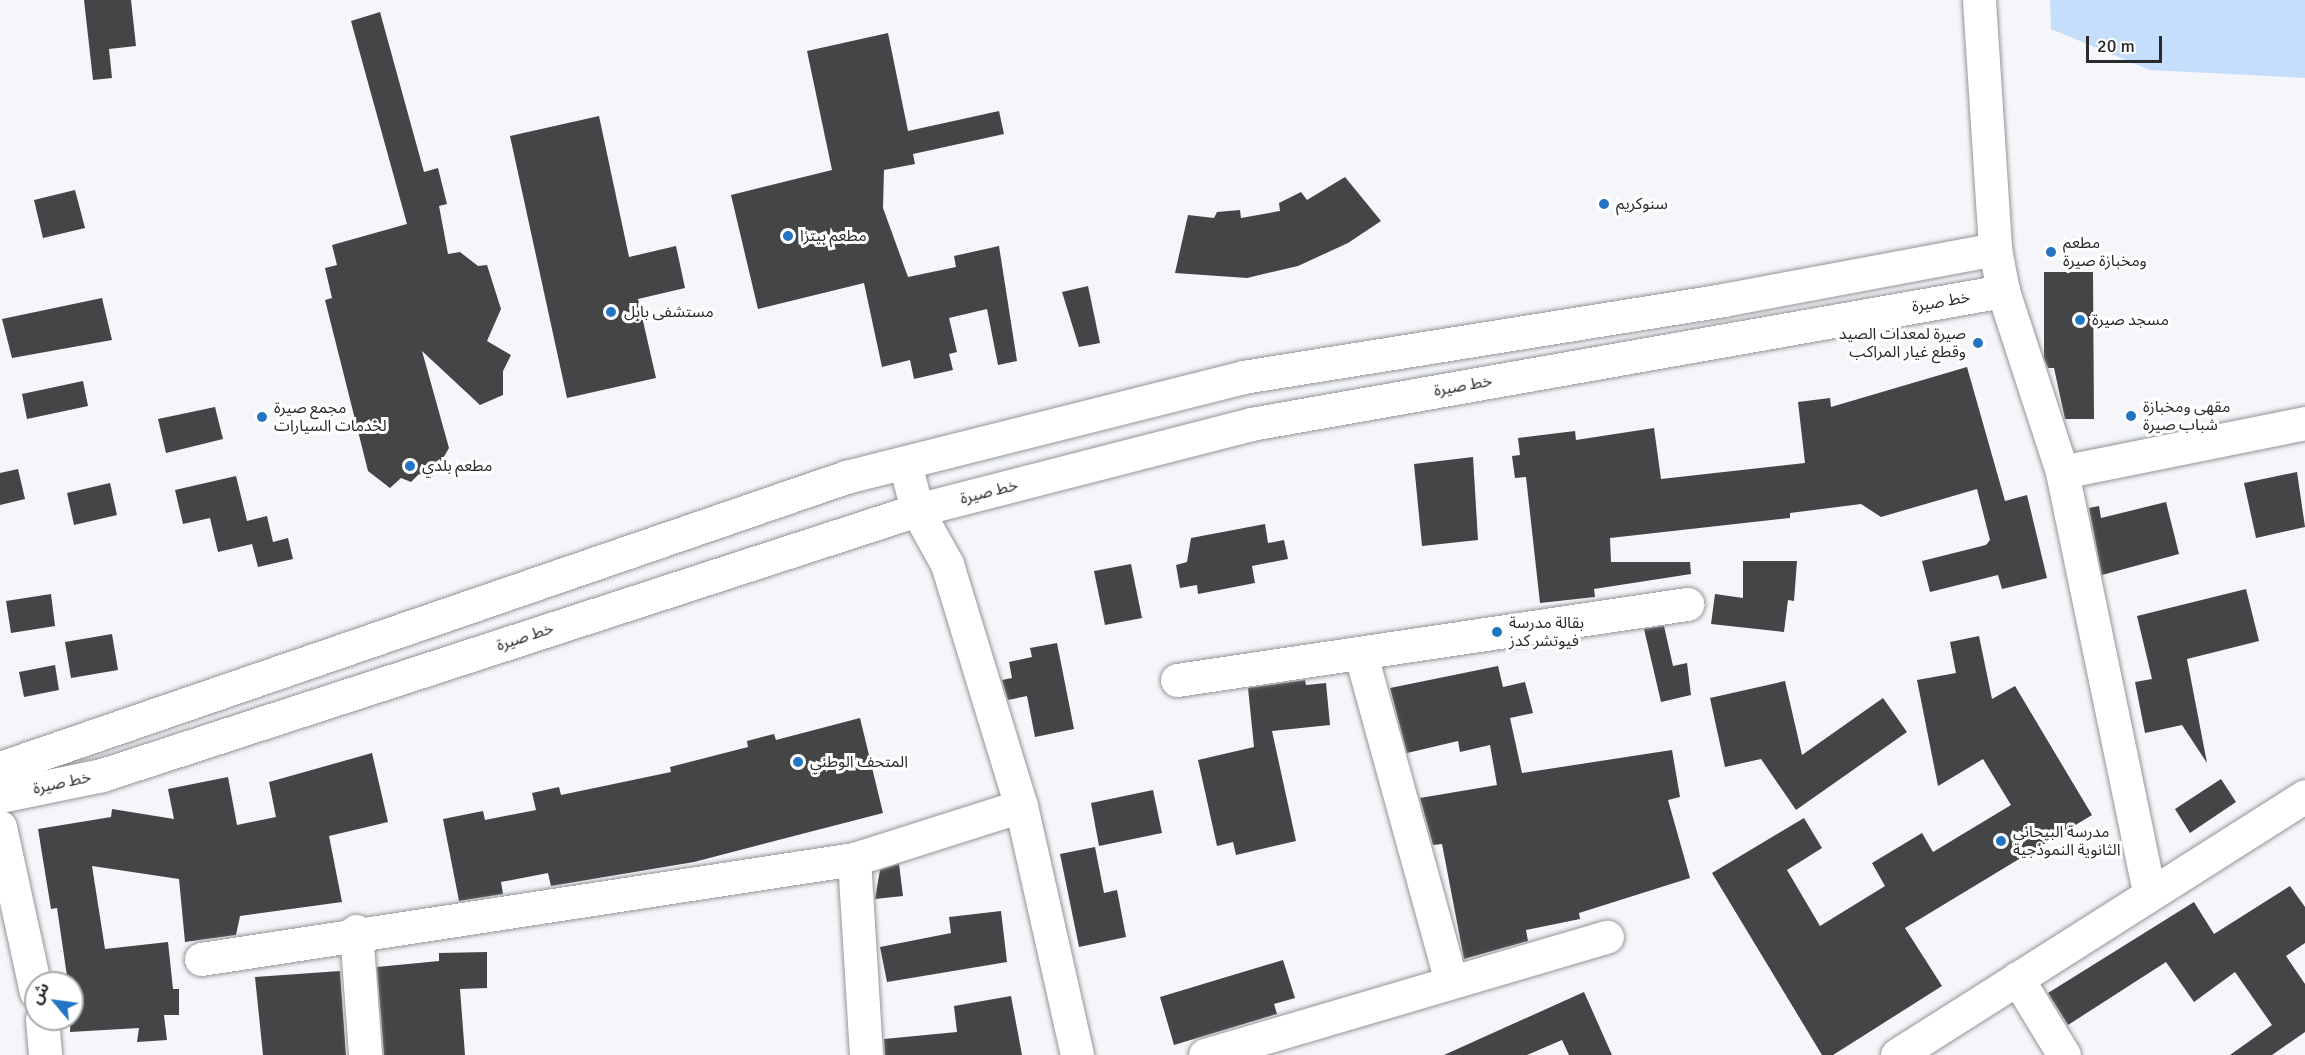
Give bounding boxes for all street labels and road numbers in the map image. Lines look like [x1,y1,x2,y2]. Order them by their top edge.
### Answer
street label: خط صيرة [1910,287,1972,317]
street label: خط صيرة [1432,371,1494,401]
street label: خط صيرة [958,476,1020,508]
street label: خط صيرة [494,619,556,655]
street label: خط صيرة [31,767,93,799]

